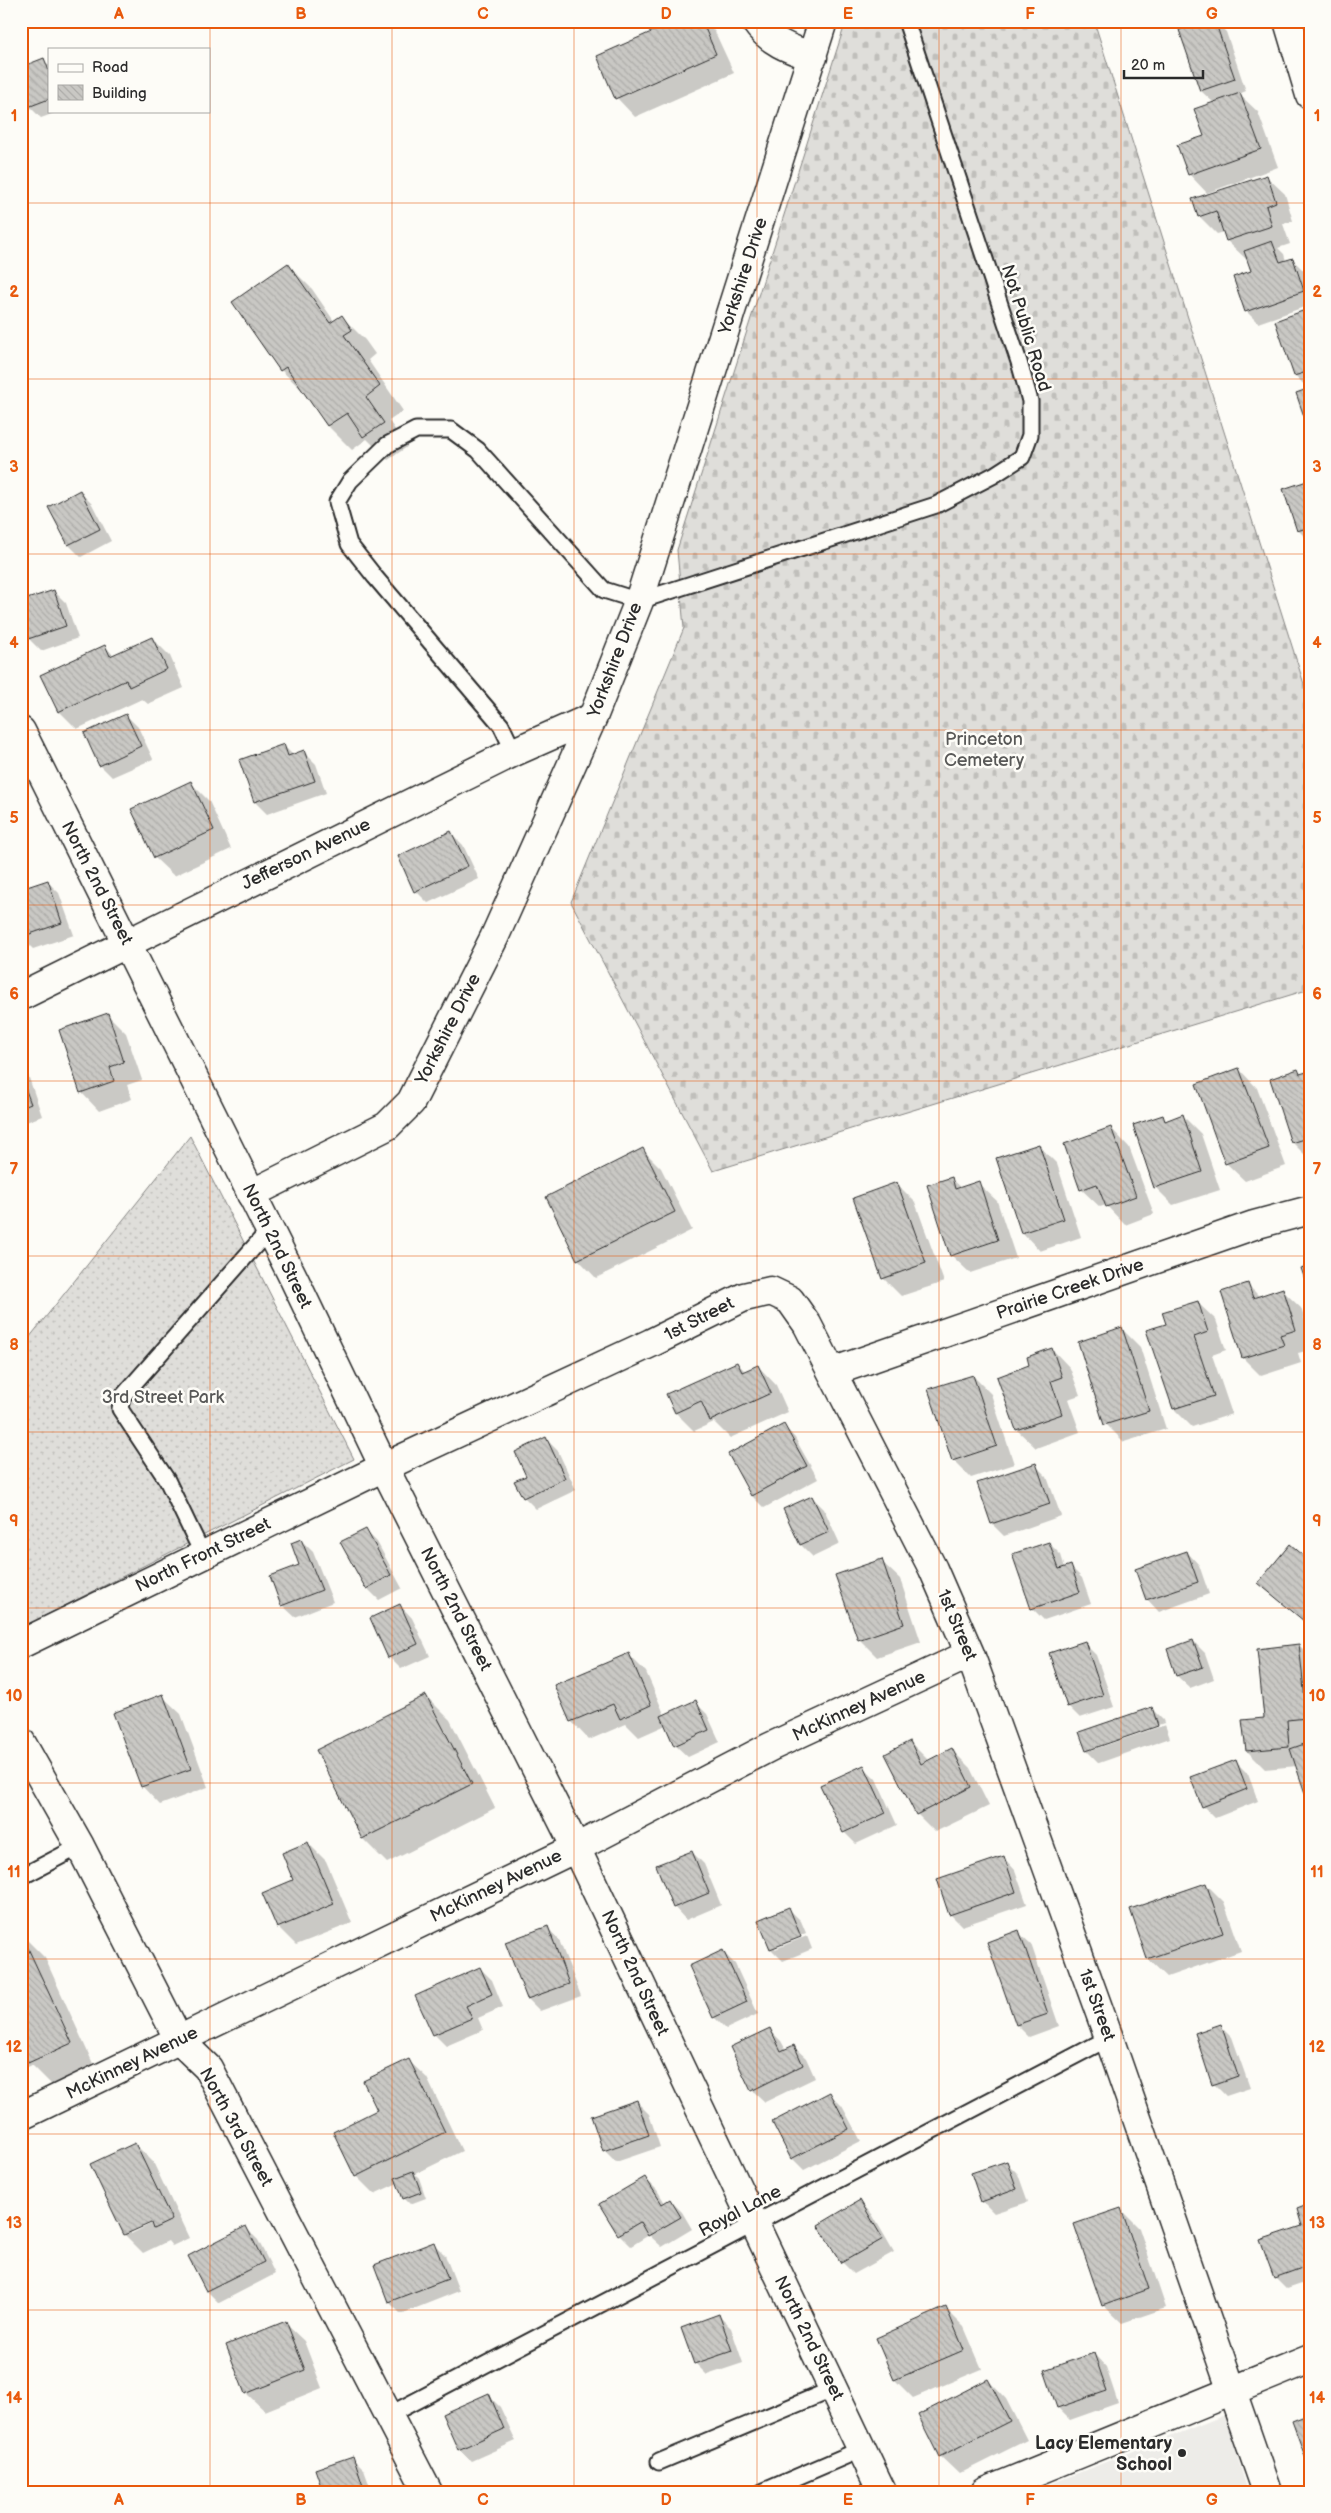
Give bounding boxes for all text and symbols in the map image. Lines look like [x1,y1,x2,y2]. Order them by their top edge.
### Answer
text: A [113,5,124,24]
text: B [295,5,307,24]
text: C [477,5,489,24]
text: D [660,5,672,24]
text: E [843,5,853,24]
text: F [1025,5,1035,24]
text: G [1206,5,1218,24]
legend [48,48,210,112]
scale bar [1124,48,1202,80]
text: 20 m [1131,56,1165,75]
text: Road [92,58,128,77]
text: Building [92,84,147,103]
text: 1 [11,107,17,126]
text: 1 [1314,107,1320,126]
street label: Yorkshire Drive [714,215,772,338]
street label: Not Public Road [997,262,1055,394]
text: 2 [9,283,19,302]
text: 2 [1312,283,1322,302]
text: 3 [9,458,19,477]
text: 3 [1312,458,1322,477]
street label: Yorkshire Drive [583,599,647,721]
text: 4 [9,634,19,653]
text: 4 [1312,634,1322,653]
park label: Princeton Cemetery [944,729,1025,771]
text: 5 [9,809,19,828]
text: 5 [1312,809,1322,828]
street label: Jefferson Avenue [238,814,374,894]
street label: North 2nd Street [57,818,137,949]
street label: Yorkshire Drive [411,970,485,1089]
text: 6 [9,985,19,1004]
text: 6 [1312,985,1322,1004]
text: 7 [10,1160,19,1179]
text: 7 [1313,1160,1322,1179]
street label: North 2nd Street [238,1180,316,1312]
street label: Prairie Creek Drive [994,1254,1147,1324]
street label: 1st Street [661,1292,738,1345]
text: 8 [9,1336,19,1355]
text: 8 [1312,1336,1322,1355]
park label: 3rd Street Park [102,1387,224,1408]
text: 9 [9,1512,19,1531]
text: 9 [1312,1512,1322,1531]
street label: North Front Street [132,1513,274,1597]
street label: North 2nd Street [416,1544,496,1675]
street label: 1st Street [933,1586,982,1664]
street label: McKinney Avenue [789,1666,929,1746]
text: 10 [6,1687,22,1706]
text: 10 [1309,1687,1325,1706]
street label: McKinney Avenue [427,1845,566,1927]
text: 11 [7,1863,21,1882]
text: 11 [1310,1863,1324,1882]
street label: North 2nd Street [597,1907,673,2039]
street label: 1st Street [1074,1966,1120,2044]
street label: McKinney Avenue [63,2022,202,2104]
text: 12 [6,2038,23,2057]
text: 12 [1309,2038,1326,2057]
street label: North 3rd Street [195,2064,277,2190]
street label: Royal Lane [695,2180,785,2241]
text: 13 [6,2214,22,2233]
text: 13 [1309,2214,1325,2233]
street label: North 2nd Street [770,2272,848,2404]
text: 14 [6,2389,23,2408]
text: 14 [1309,2389,1326,2408]
place label: Lacy Elementary School [1035,2433,1173,2475]
marker: Lacy Elementary School [1176,2447,1188,2459]
text: A [113,2491,124,2510]
text: B [295,2491,307,2510]
text: C [477,2491,489,2510]
text: D [660,2491,672,2510]
text: E [843,2491,853,2510]
text: F [1025,2491,1035,2510]
text: G [1206,2491,1218,2510]

